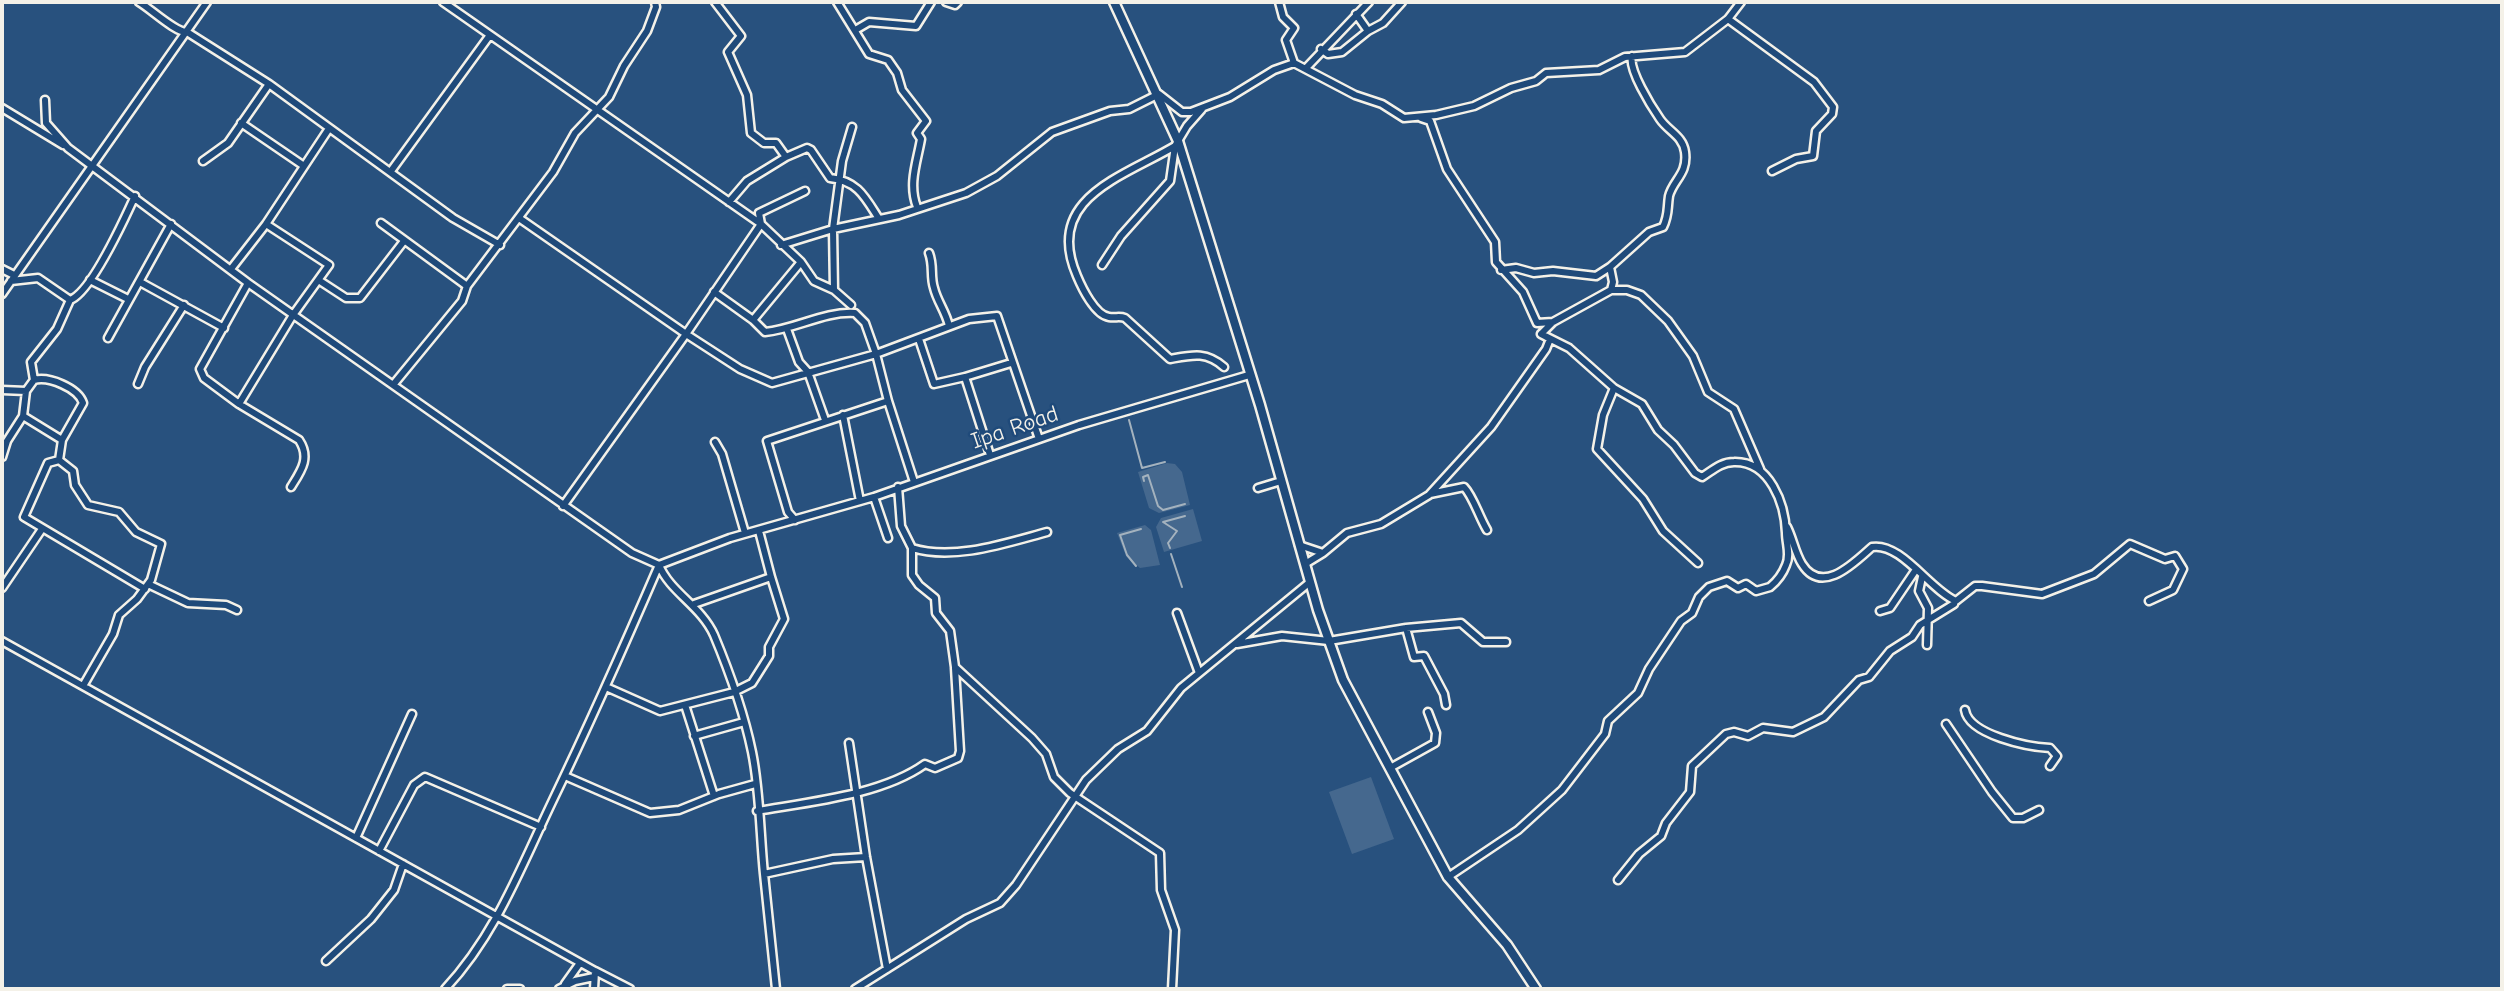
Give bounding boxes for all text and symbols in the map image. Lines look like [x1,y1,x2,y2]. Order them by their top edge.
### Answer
street label: Ipa Road [968,400,1062,456]

